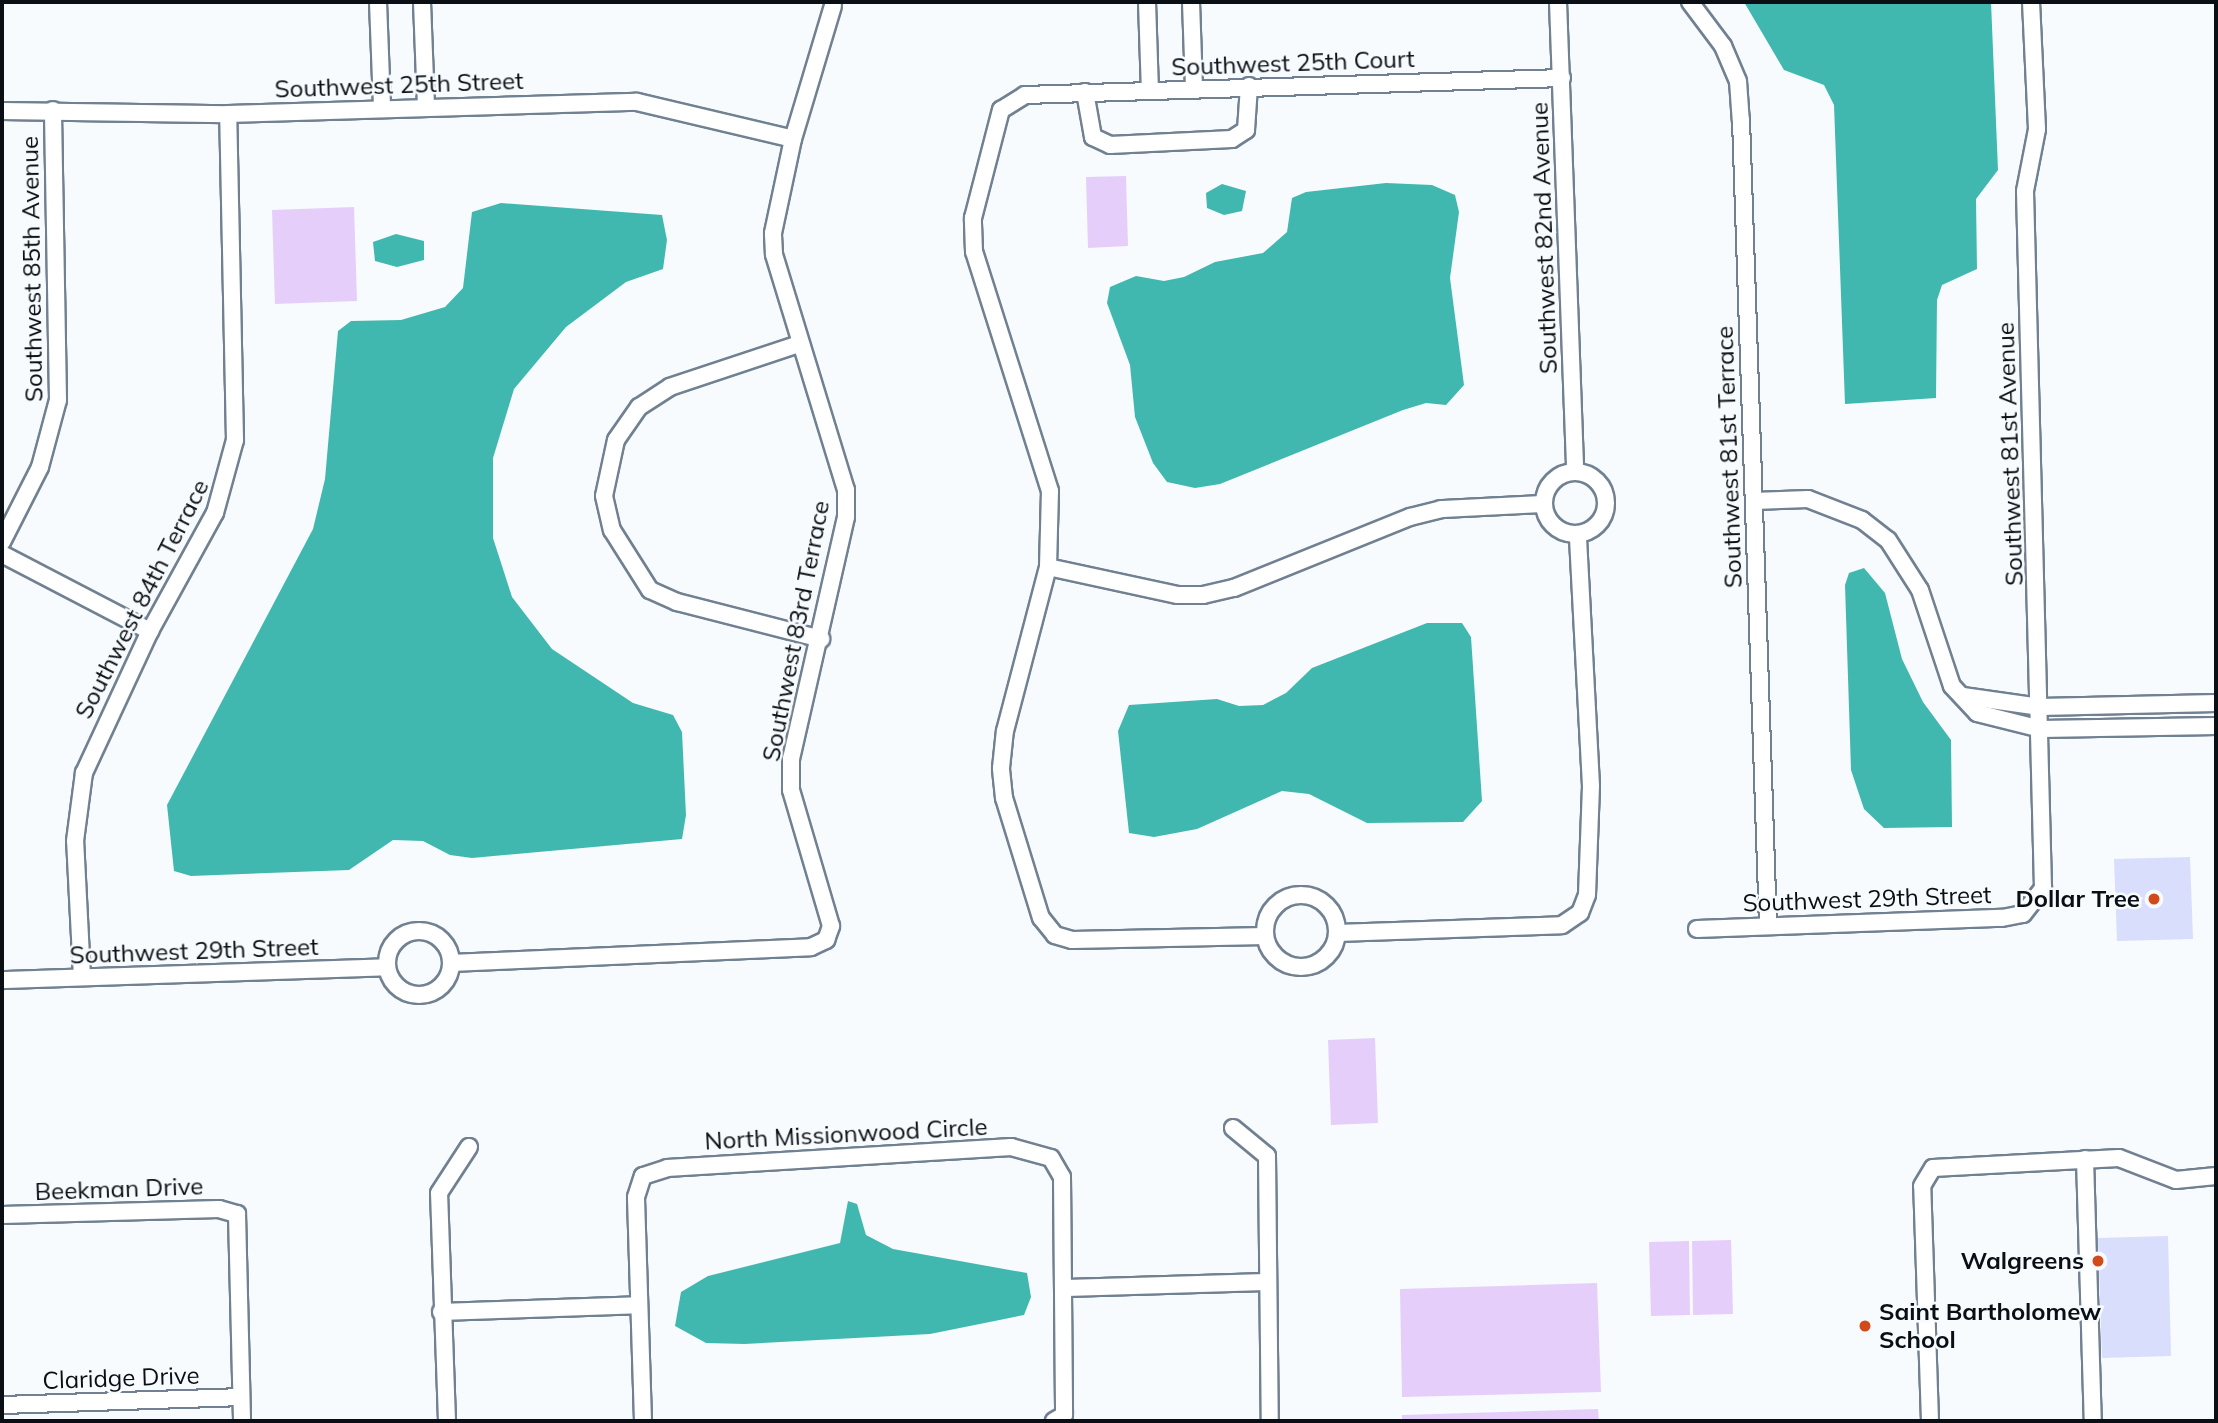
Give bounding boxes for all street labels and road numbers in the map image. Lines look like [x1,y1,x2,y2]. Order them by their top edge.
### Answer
street label: Southwest 25th Court [1171,44,1415,82]
street label: Southwest 25th Street [274,66,524,104]
street label: Southwest 82nd Avenue [1525,102,1563,374]
street label: Southwest 85th Avenue [15,136,49,402]
street label: Southwest 81st Avenue [1991,322,2029,586]
street label: Southwest 81st Terrace [1710,325,1748,589]
street label: Southwest 84th Terrace [69,475,215,723]
street label: Southwest 83rd Terrace [757,498,835,764]
street label: Southwest 29th Street [1742,880,1992,918]
street label: Southwest 29th Street [69,932,319,970]
street label: North Missionwood Circle [704,1112,988,1156]
street label: Beekman Drive [34,1172,204,1206]
street label: Claridge Drive [42,1361,200,1395]

